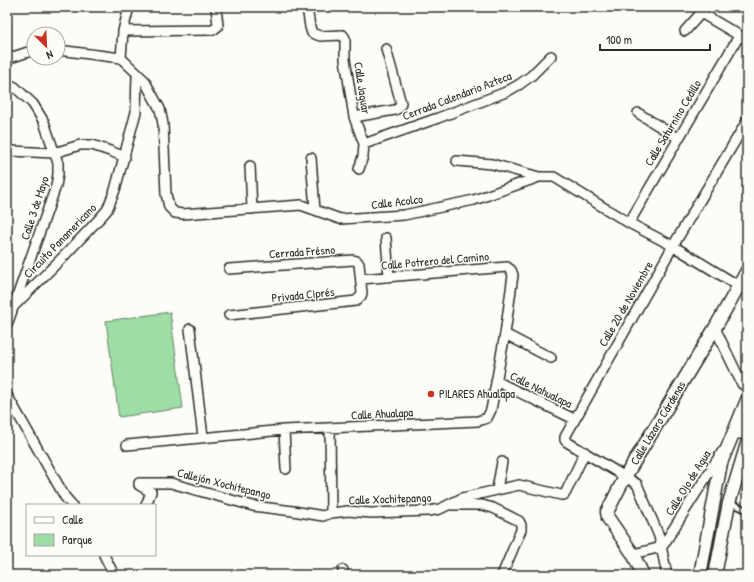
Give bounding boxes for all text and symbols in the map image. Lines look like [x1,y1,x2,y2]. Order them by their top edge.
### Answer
north arrow [26,26,66,66]
scale bar [600,26,710,52]
text: 100 m [606,31,632,48]
text: N [44,48,56,63]
street label: Calle Jaguar [350,61,375,116]
street label: Cerrada Calendario Azteca [400,67,514,124]
street label: Calle Saturnino Cedillo [640,76,705,169]
street label: Calle 3 de Mayo [16,174,53,242]
street label: Calle Acolco [370,190,424,213]
street label: Circuito Panamericano [19,199,100,282]
street label: Cerrada Frésno [268,241,336,262]
street label: Calle Potrero del Camino [380,247,490,274]
street label: Calle 20 de Noviembre [594,258,657,350]
street label: Privada Ciprés [271,283,336,306]
street label: Calle Nahualapa [507,367,575,412]
street label: Calle Lázaro Cárdenas [626,377,690,468]
place label: PILARES Ahualapa [439,385,515,402]
marker: PILARES Ahualapa [426,389,436,399]
street label: Calle Ahualapa [351,403,414,424]
street label: Calle Ojo de Agua [661,447,715,519]
street label: Callejón Xochitepango [176,464,273,503]
street label: Calle Xochitepango [348,489,432,508]
legend [26,504,156,556]
text: Calle [62,511,83,528]
text: Parque [62,531,92,548]

